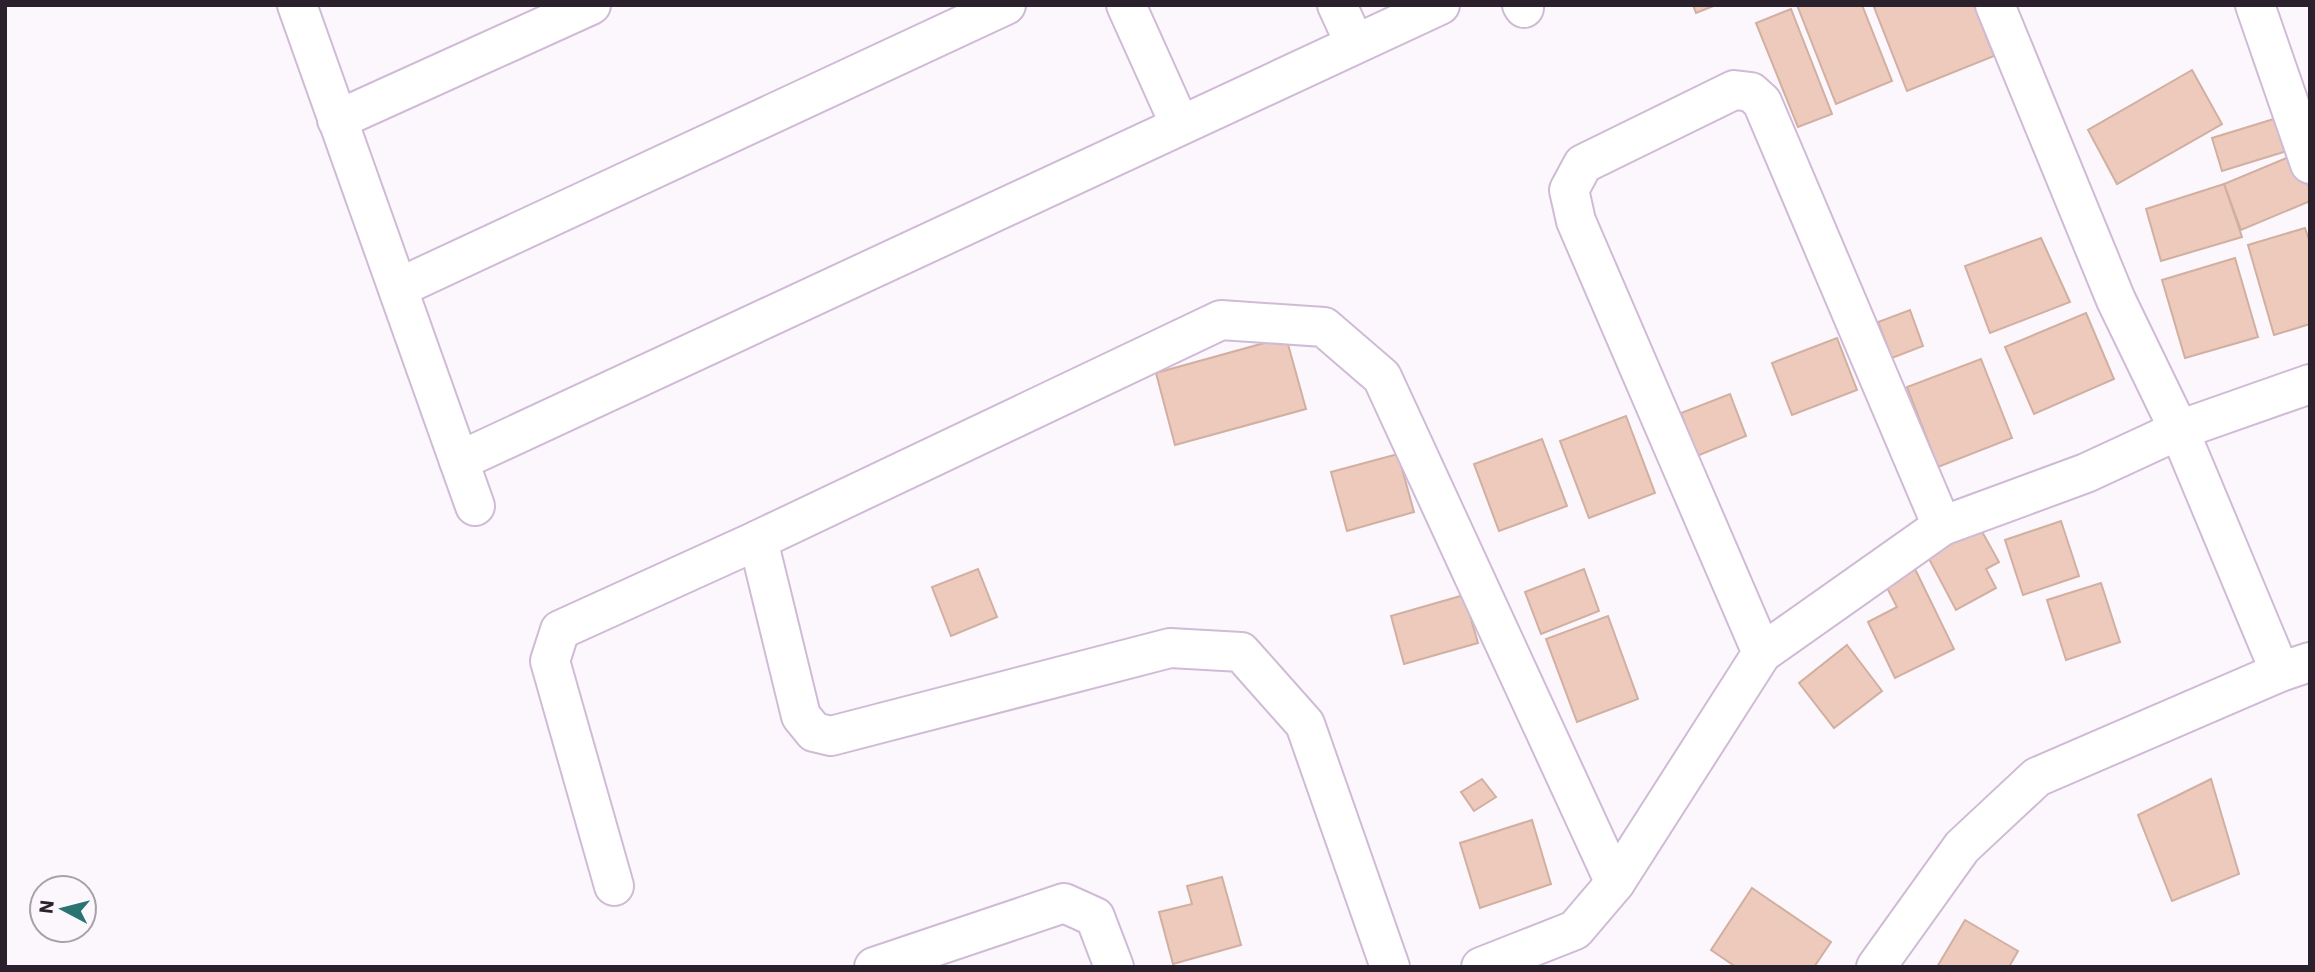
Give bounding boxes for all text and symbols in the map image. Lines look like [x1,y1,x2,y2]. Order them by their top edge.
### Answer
north arrow [28,874,98,944]
text: N [33,899,59,915]

